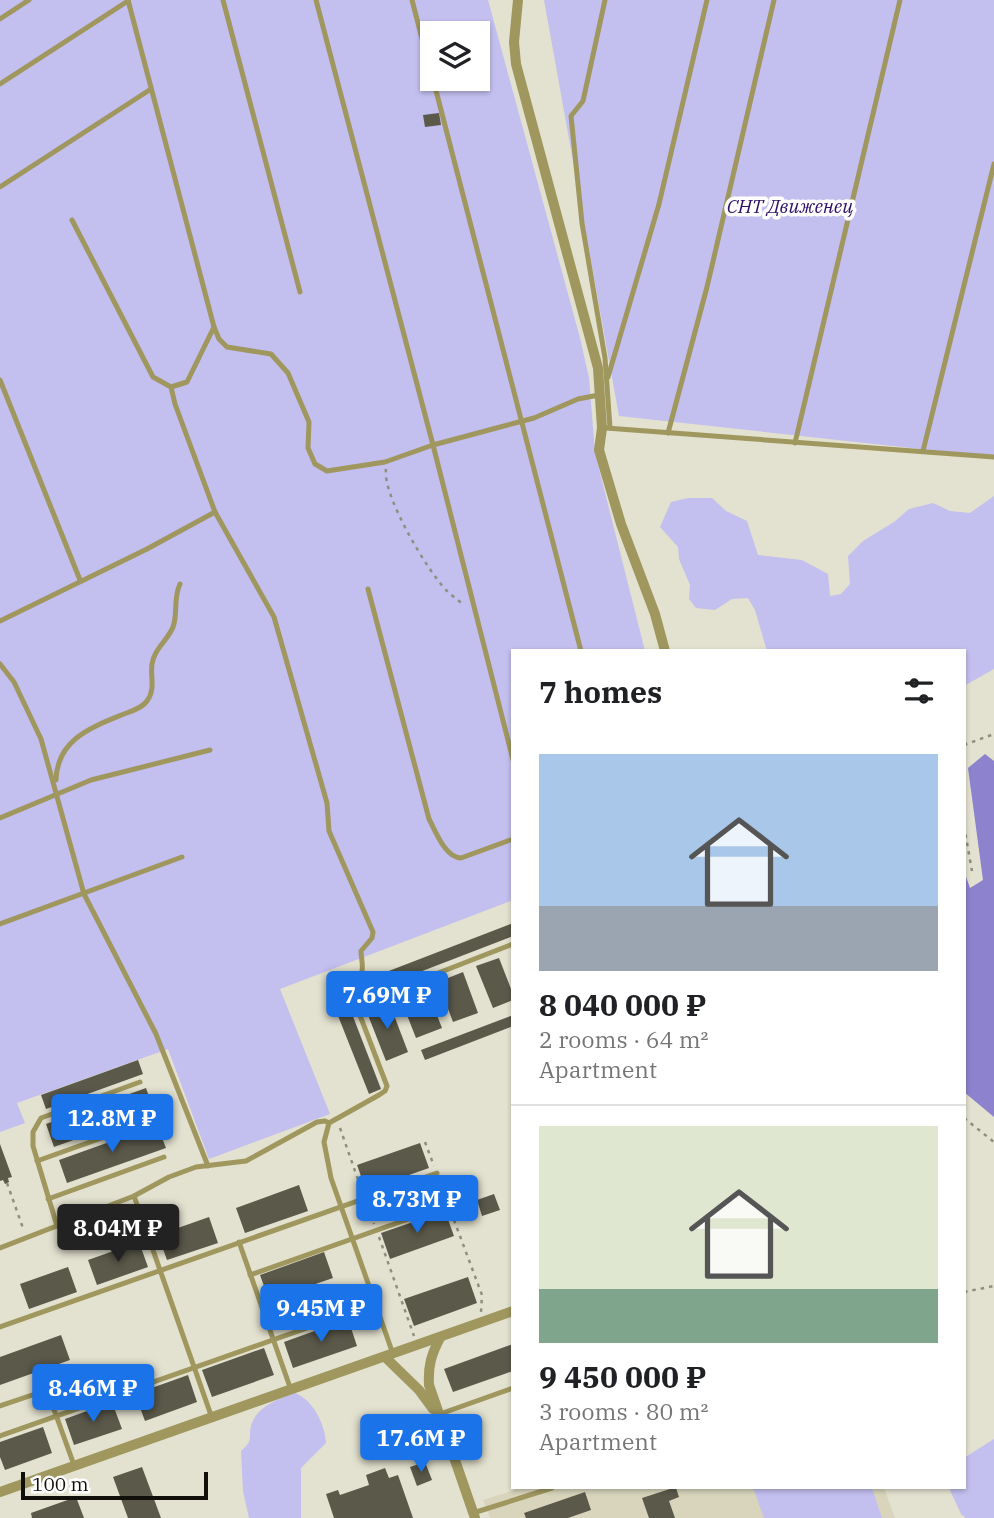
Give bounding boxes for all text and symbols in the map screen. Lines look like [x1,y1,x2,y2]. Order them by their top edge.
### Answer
map controls [420,21,490,91]
button: layers [420,21,490,91]
park label: СНТ Движенец [727,194,853,218]
text: 7 homes [539,672,662,711]
icon: filters [900,672,938,710]
icon: home [676,799,802,925]
pin: 7.69M ₽ [322,972,452,1031]
text: 7.69M ₽ [342,979,432,1009]
text: 8 040 000 ₽ [539,985,706,1024]
text: 2 rooms · 64 m² [539,1024,709,1054]
text: Apartment [539,1054,657,1084]
pin: 12.8M ₽ [47,1094,177,1154]
text: 12.8M ₽ [67,1102,157,1132]
icon: home [676,1171,802,1297]
pin: 8.73M ₽ [352,1176,482,1235]
text: 8.73M ₽ [372,1183,462,1213]
pin: 8.04M ₽ [53,1204,183,1264]
text: 8.04M ₽ [73,1212,163,1242]
pin: 9.45M ₽ [256,1284,386,1344]
text: 9.45M ₽ [276,1292,366,1322]
text: 9 450 000 ₽ [539,1357,706,1396]
pin: 8.46M ₽ [28,1364,158,1424]
text: 8.46M ₽ [48,1372,138,1402]
text: 3 rooms · 80 m² [539,1396,709,1426]
pin: 17.6M ₽ [356,1414,486,1474]
text: 17.6M ₽ [376,1422,466,1452]
text: Apartment [539,1426,657,1456]
scale bar [21,1469,208,1501]
text: 100 m [32,1472,89,1496]

